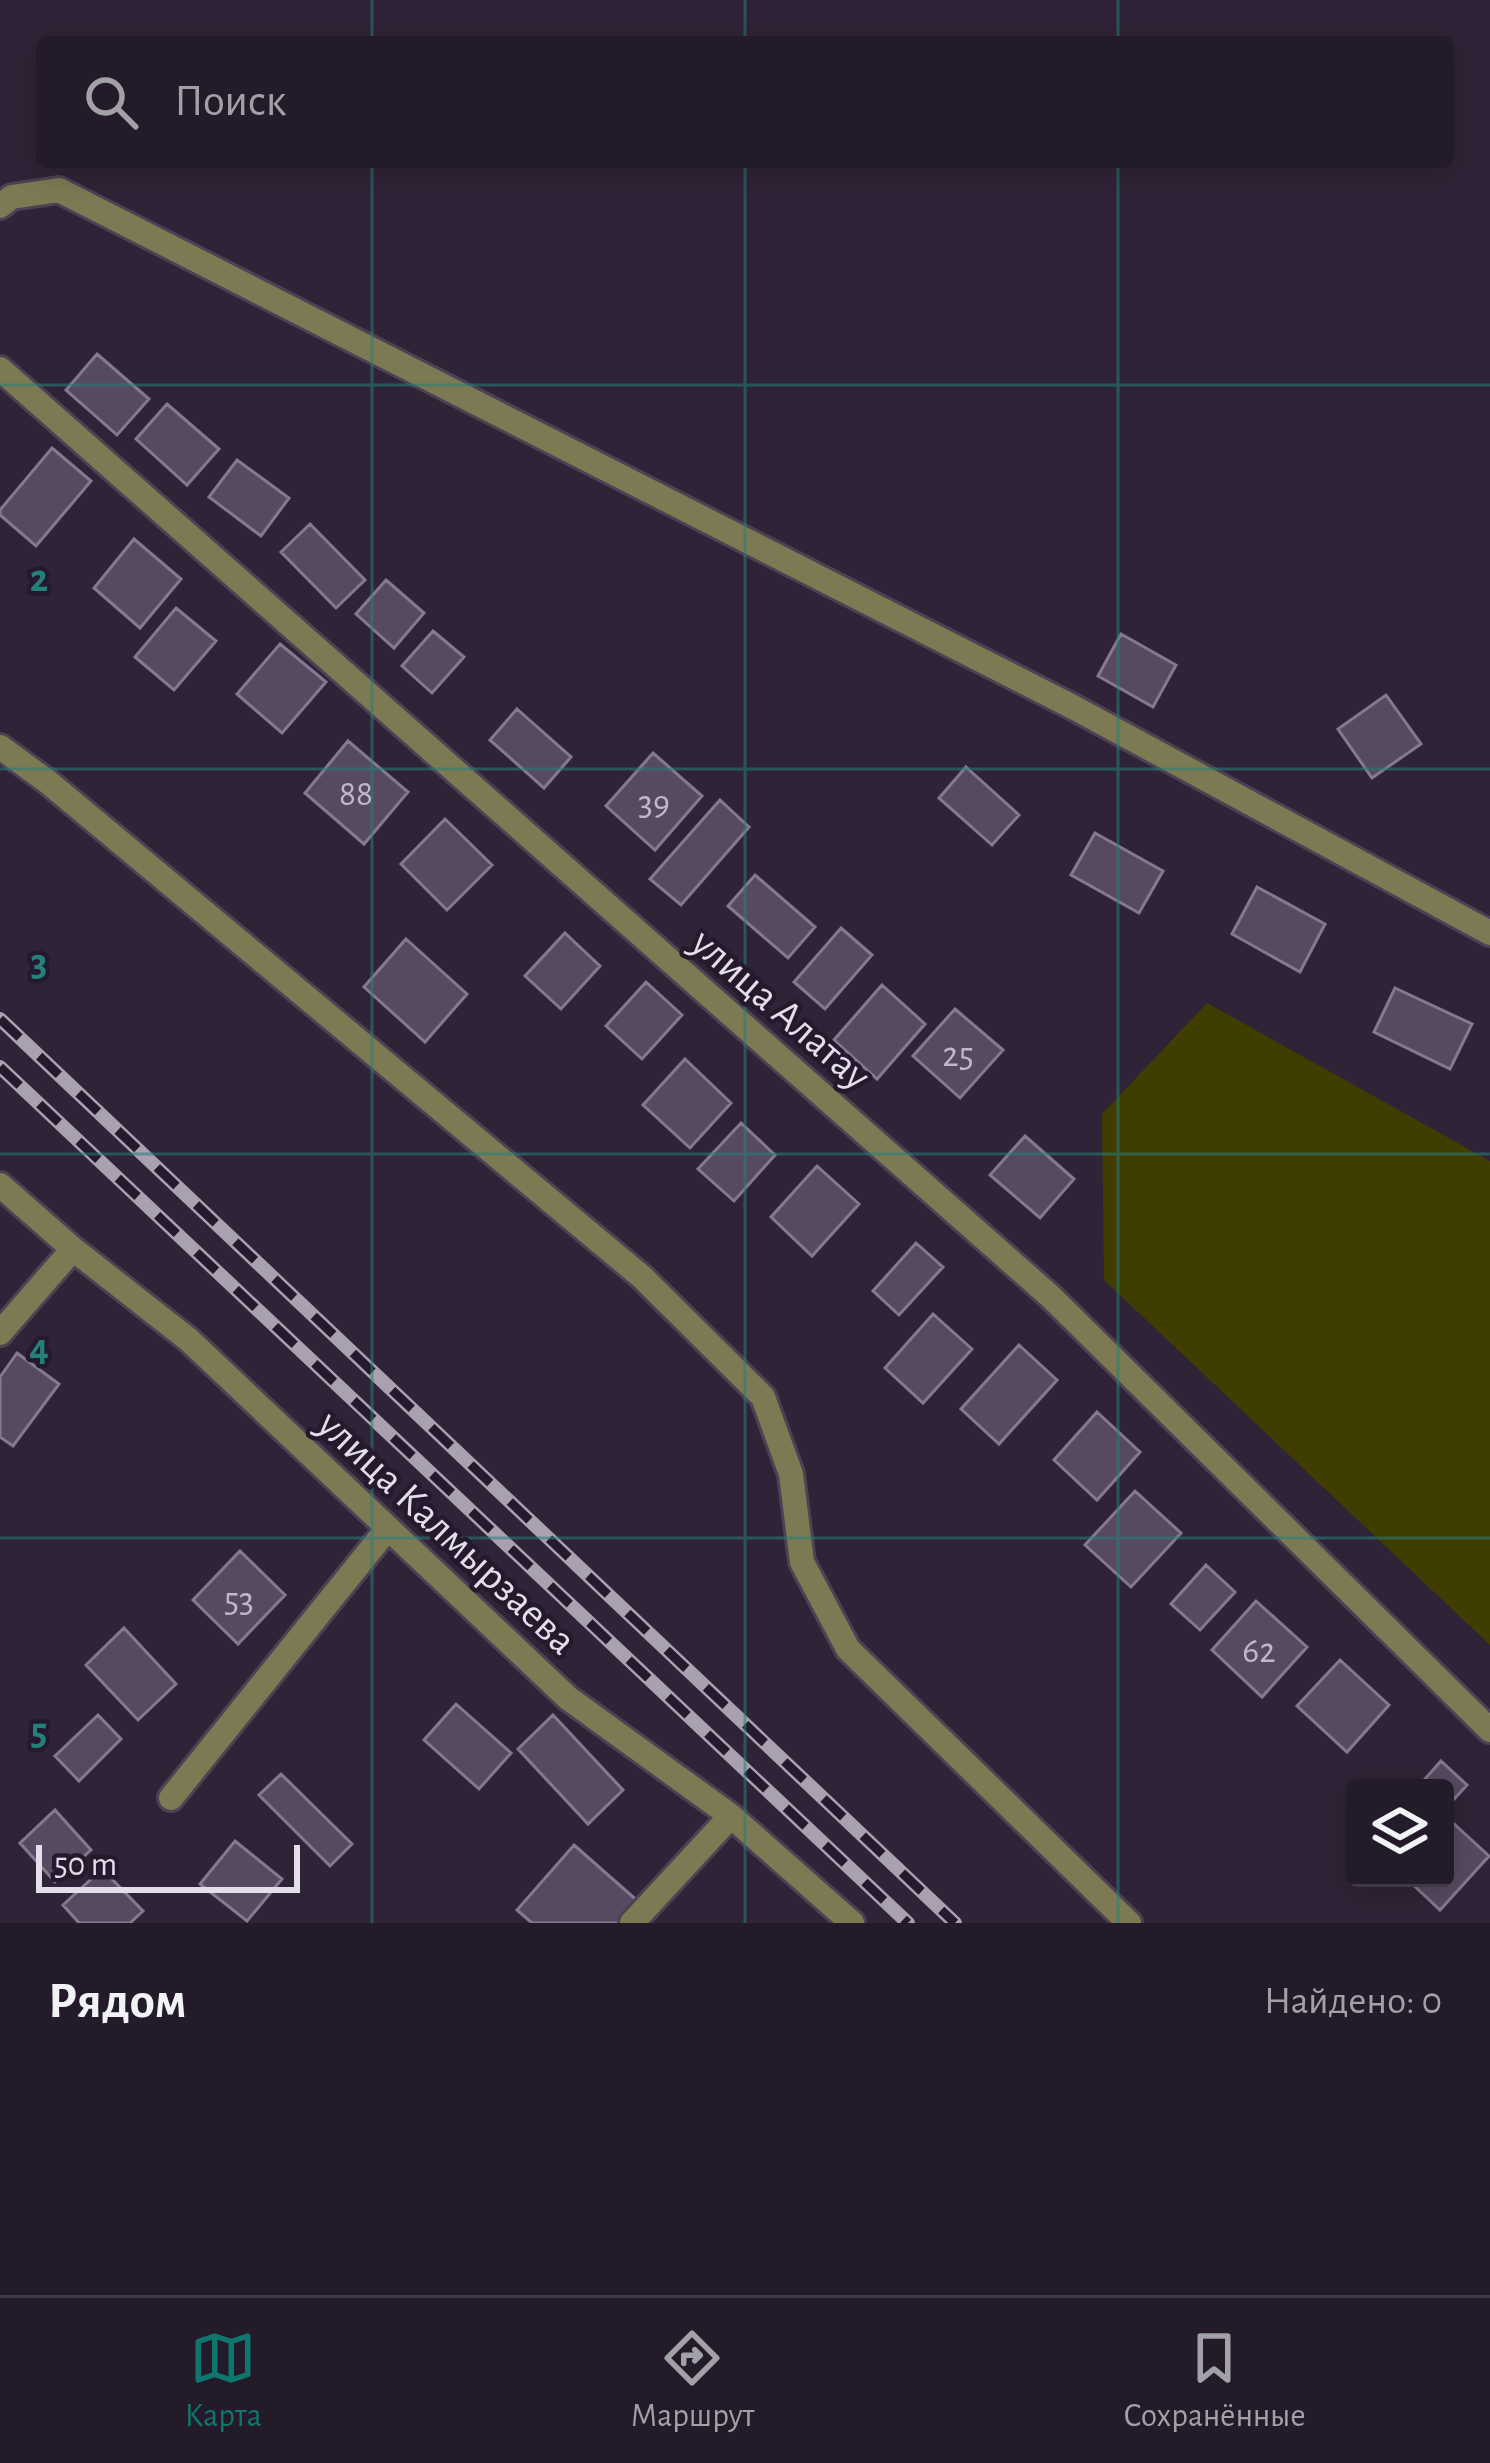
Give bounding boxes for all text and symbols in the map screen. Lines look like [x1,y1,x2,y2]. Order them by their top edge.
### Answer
search box [36,36,1454,168]
icon: search [78,69,144,135]
text: Поиск [174,79,286,124]
text: 2 [30,560,48,599]
house number: 88 [339,776,373,812]
house number: 39 [638,785,670,821]
street label: улица Алатау [683,920,878,1098]
text: 3 [31,944,47,983]
house number: 25 [942,1037,974,1073]
text: 4 [29,1329,49,1368]
street label: улица Калмырзаева [309,1402,584,1662]
house number: 53 [224,1582,254,1618]
house number: 62 [1242,1633,1276,1669]
text: 5 [31,1713,47,1752]
map controls [1346,1779,1454,1887]
button: layers [1346,1779,1454,1887]
scale bar [36,1839,300,1892]
text: 50 m [54,1849,117,1882]
text: Рядом [48,1976,187,2027]
text: Найдено: 0 [1264,1982,1442,2021]
tab: Карта [184,2325,262,2437]
tab: Маршрут [631,2325,754,2437]
tab: Сохранённые [1123,2325,1306,2437]

